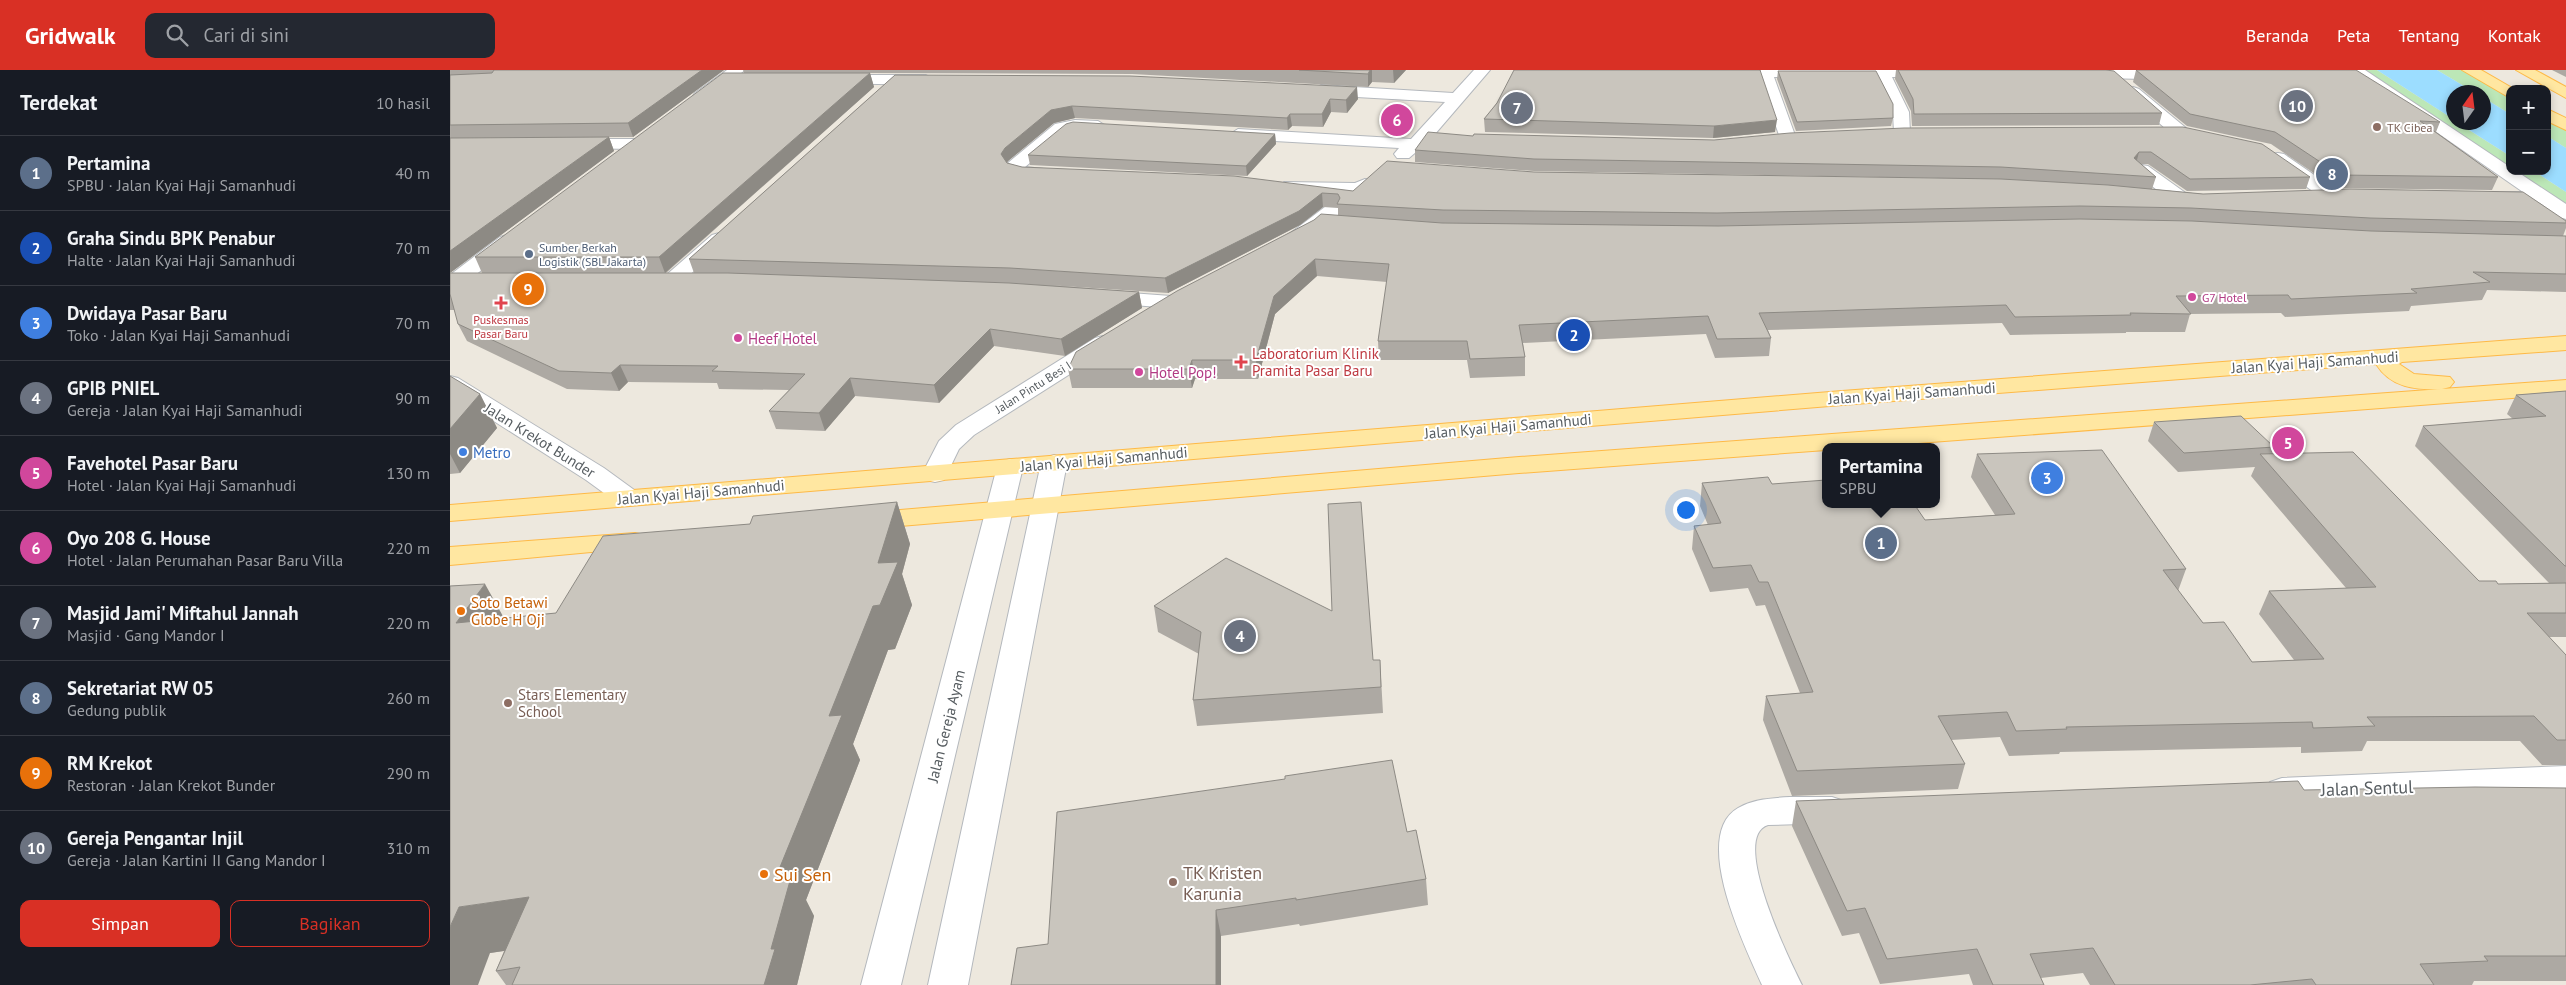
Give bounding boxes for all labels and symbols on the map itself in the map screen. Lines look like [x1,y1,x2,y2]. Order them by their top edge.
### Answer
north arrow [2446,85,2491,130]
pin: 10 [2281,87,2313,125]
pin: 7 [1501,89,1533,127]
pin: 6 [1381,101,1413,139]
place label: TK Cibea [2387,120,2432,135]
marker: TK Cibea [2371,121,2383,133]
pin: 8 [2316,155,2348,193]
place label: Sumber Berkah Logistik (SBL Jakarta) [539,240,646,269]
marker: Sumber Berkah Logistik (SBL Jakarta) [523,248,535,260]
pin: 9 [512,270,544,308]
place label: G7 Hotel [2202,290,2247,305]
marker: G7 Hotel [2186,291,2198,303]
marker: Puskesmas Pasar Baru [494,296,508,310]
place label: Puskesmas Pasar Baru [473,312,529,341]
pin: 2 [1558,316,1590,354]
place label: Heef Hotel [748,329,818,348]
marker: Heef Hotel [732,332,744,344]
place label: Laboratorium Klinik Pramita Pasar Baru [1252,344,1380,380]
street label: Jalan Kyai Haji Samanhudi [2230,347,2399,377]
marker: Laboratorium Klinik Pramita Pasar Baru [1234,355,1248,369]
street label: Jalan Pintu Besi I [991,358,1074,417]
place label: Hotel Pop! [1149,363,1217,382]
marker: Hotel Pop! [1133,366,1145,378]
street label: Jalan Kyai Haji Samanhudi [1827,378,1996,408]
street label: Jalan Krekot Bunder [480,398,599,482]
street label: Jalan Kyai Haji Samanhudi [1423,409,1592,443]
pin: 5 [2272,424,2304,462]
street label: Jalan Kyai Haji Samanhudi [1019,442,1188,476]
place label: Metro [473,443,511,462]
marker: Metro [457,446,469,458]
pin: 3 [2031,459,2063,497]
street label: Jalan Kyai Haji Samanhudi [616,475,785,509]
your location [1673,497,1699,523]
pin: 1 [1865,524,1897,562]
place label: Soto Betawi Globe H Oji [471,593,548,629]
marker: Soto Betawi Globe H Oji [455,605,467,617]
pin: 4 [1224,617,1256,655]
street label: Jalan Gereja Ayam [923,668,969,785]
place label: Stars Elementary School [518,685,627,721]
marker: Stars Elementary School [502,697,514,709]
street label: Jalan Sentul [2319,775,2414,801]
place label: TK Kristen Karunia [1183,861,1262,905]
place label: Sui Sen [774,863,831,886]
marker: Sui Sen [758,868,770,880]
marker: TK Kristen Karunia [1167,876,1179,888]

